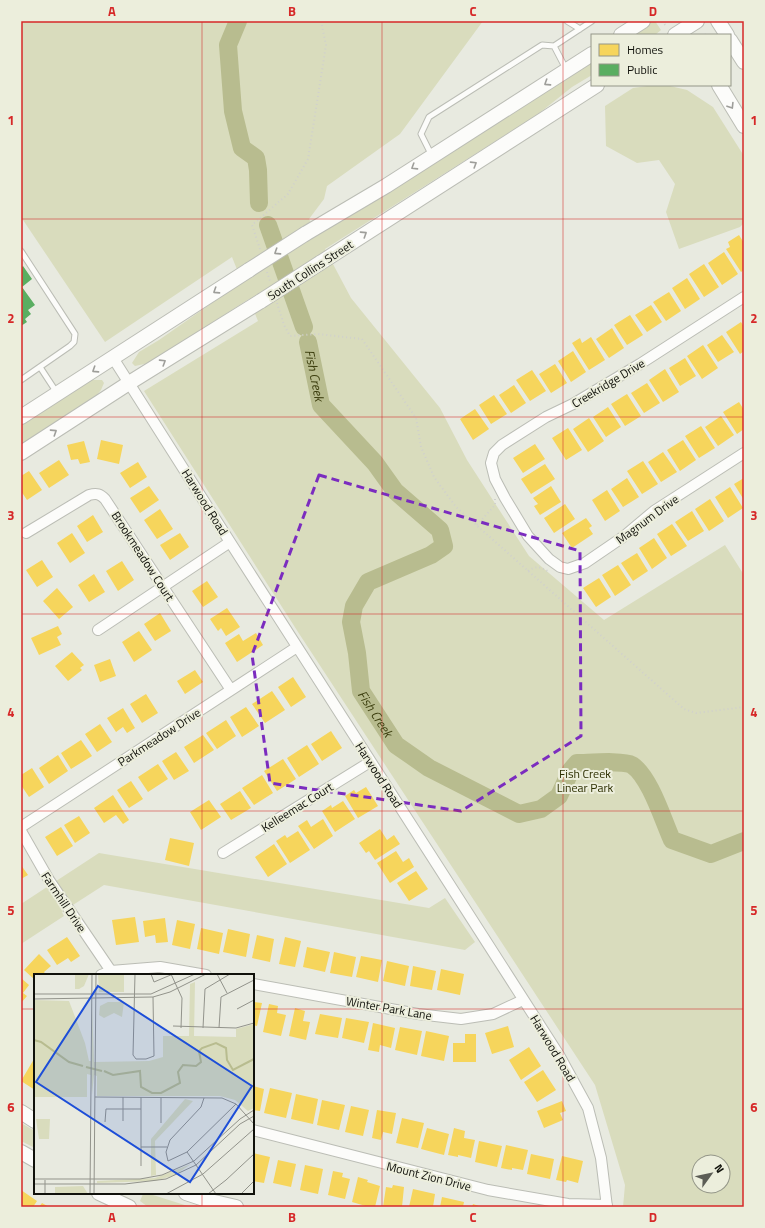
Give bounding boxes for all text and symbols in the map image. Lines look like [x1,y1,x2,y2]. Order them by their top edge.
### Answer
text: A [108,1,116,21]
text: B [288,1,296,21]
text: C [469,1,477,21]
text: D [649,1,657,21]
legend [591,34,731,86]
text: Homes [627,40,663,59]
text: Public [627,60,657,79]
one-way arrow [545,78,552,85]
one-way arrow [727,102,734,109]
text: 1 [7,110,15,130]
text: 1 [750,110,758,130]
one-way arrow [470,161,477,169]
one-way arrow [411,163,418,170]
one-way arrow [360,231,367,239]
street label: South Collins Street [263,235,357,305]
one-way arrow [274,247,281,255]
one-way arrow [213,286,220,294]
text: 2 [7,308,15,328]
text: 2 [750,308,758,328]
water label: Fish Creek [300,348,330,405]
street label: Creekridge Drive [568,354,648,412]
one-way arrow [159,359,166,366]
one-way arrow [92,365,99,372]
one-way arrow [50,429,57,436]
street label: Harwood Road [177,465,233,539]
street label: Magnum Drive [611,490,683,548]
text: 3 [7,505,15,525]
text: 3 [750,505,758,525]
street label: Brookmeadow Court [107,507,180,605]
water label: Fish Creek [353,686,399,743]
text: 4 [7,702,15,722]
text: 4 [750,702,758,722]
street label: Parkmeadow Drive [114,703,204,771]
street label: Harwood Road [351,738,407,812]
park label: Fish Creek Linear Park [557,764,614,797]
street label: Kelleemac Court [257,777,337,837]
street label: Farmhill Drive [37,868,91,936]
text: 5 [7,900,15,920]
text: 5 [750,900,758,920]
inset map [34,974,254,1194]
street label: Winter Park Lane [345,991,433,1025]
street label: Harwood Road [526,1011,580,1085]
text: 6 [7,1097,15,1117]
text: 6 [750,1097,758,1117]
north arrow [691,1154,731,1194]
street label: Mount Zion Drive [385,1156,473,1196]
text: N [711,1161,728,1176]
text: A [108,1207,116,1227]
text: B [288,1207,296,1227]
text: C [469,1207,477,1227]
text: D [649,1207,657,1227]

